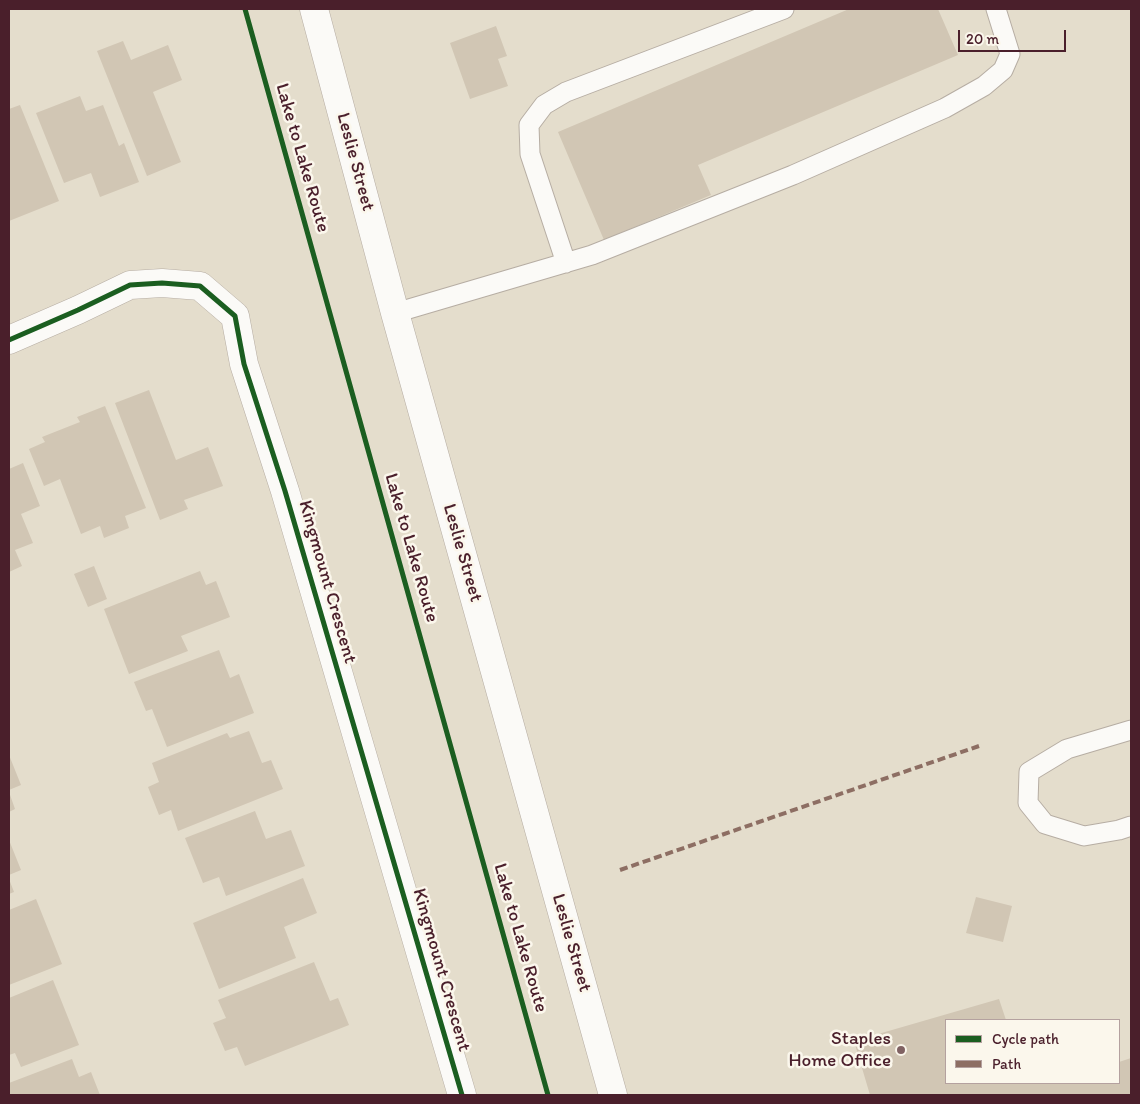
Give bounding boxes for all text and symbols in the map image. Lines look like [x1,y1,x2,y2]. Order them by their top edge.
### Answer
scale bar [960,20,1068,52]
text: 20 m [966,30,999,48]
street label: Lake to Lake Route [270,81,334,235]
street label: Leslie Street [331,110,379,214]
street label: Lake to Lake Route [379,471,443,625]
street label: Kingmount Crescent [293,498,361,666]
street label: Leslie Street [437,501,487,605]
street label: Lake to Lake Route [488,861,552,1015]
street label: Kingmount Crescent [407,886,475,1054]
street label: Leslie Street [546,891,596,995]
legend [945,1019,1120,1084]
place label: Staples Home Office [788,1028,891,1072]
text: Cycle path [992,1030,1059,1048]
marker: Staples Home Office [895,1044,907,1056]
text: Path [992,1055,1021,1073]

